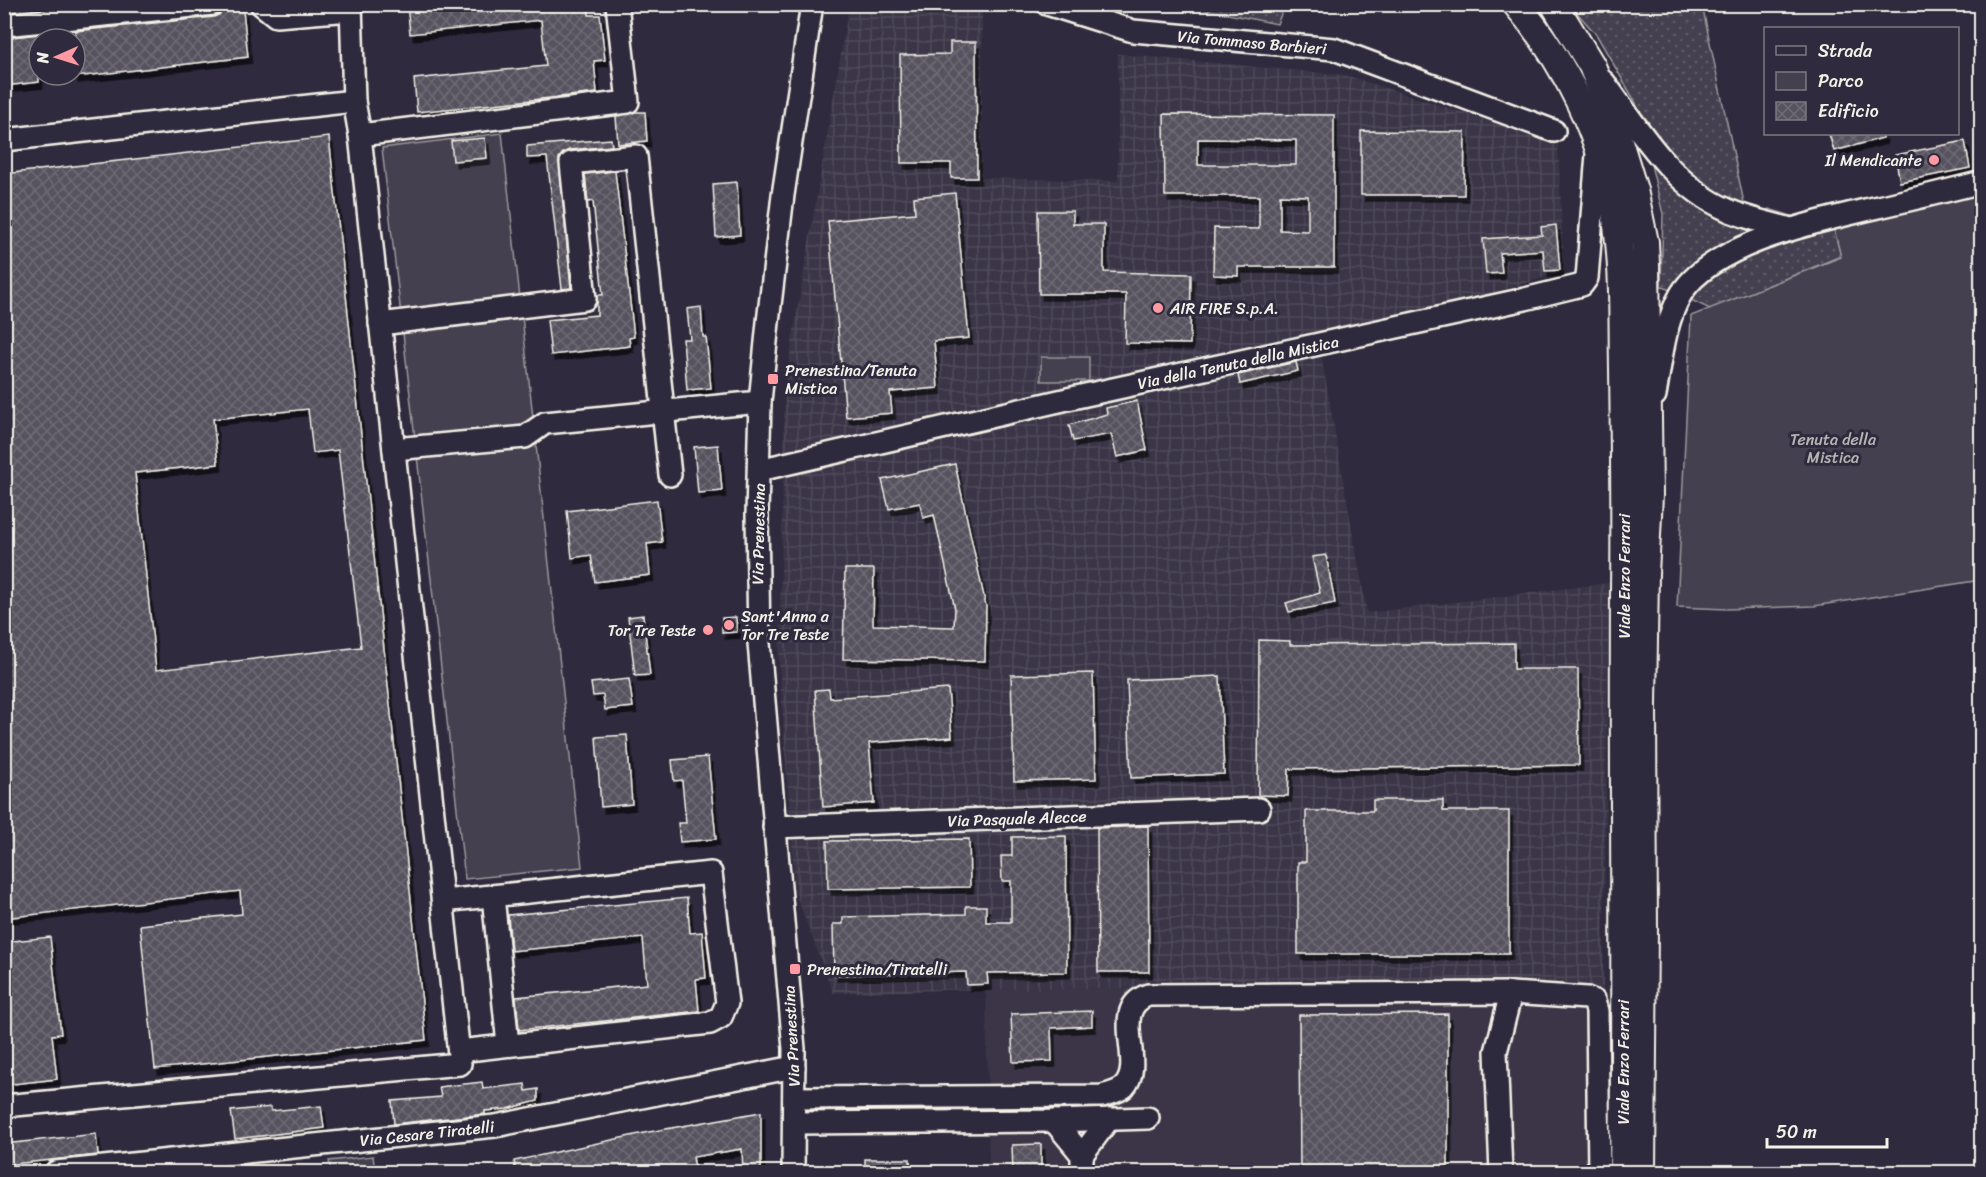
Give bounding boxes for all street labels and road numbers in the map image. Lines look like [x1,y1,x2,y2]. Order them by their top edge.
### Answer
street label: Via Tommaso Barbieri [1176,22,1328,64]
street label: Via della Tenuta della Mistica [1135,327,1341,398]
street label: Via Prenestina [743,483,774,585]
street label: Viale Enzo Ferrari [1610,513,1639,638]
street label: Via Pasquale Alecce [947,802,1087,835]
street label: Via Prenestina [774,985,809,1087]
street label: Viale Enzo Ferrari [1609,999,1638,1124]
street label: Via Cesare Tiratelli [358,1112,496,1155]

